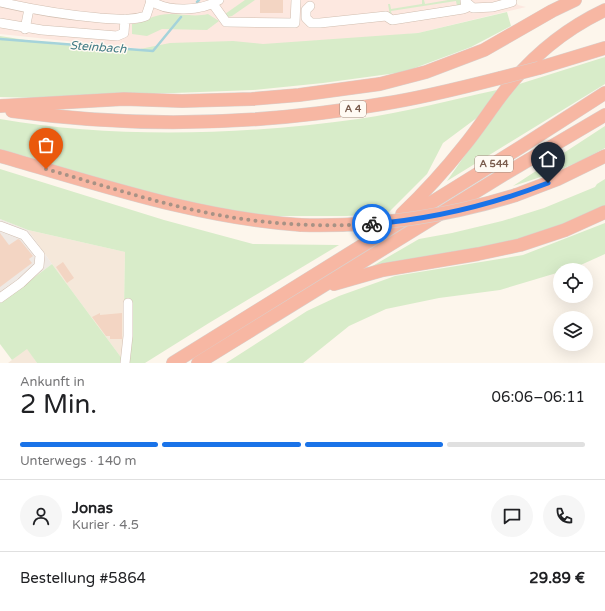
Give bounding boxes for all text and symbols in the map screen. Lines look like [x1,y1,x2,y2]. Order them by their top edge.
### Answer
water label: Steinbach [69,38,127,56]
road number: A 4 [340,101,366,117]
pin [29,128,63,169]
icon: bag [35,134,57,156]
pin [531,142,565,183]
icon: home [537,148,559,170]
road number: A 544 [475,156,513,172]
courier [352,204,392,244]
icon: bike [361,213,383,235]
map controls [553,263,593,351]
button: locate [553,263,593,303]
button: layers [553,311,593,351]
text: Ankunft in [20,374,85,390]
text: 06:06–06:11 [492,388,585,406]
text: 2 Min. [20,389,97,420]
text: Unterwegs · 140 m [20,453,137,469]
button: person [20,495,62,537]
button: chat [491,495,533,537]
button: phone [543,495,585,537]
text: Jonas [72,499,113,517]
text: Kurier · 4.5 [72,517,139,533]
text: Bestellung #5864 [20,569,146,587]
text: 29.89 € [529,569,585,587]

